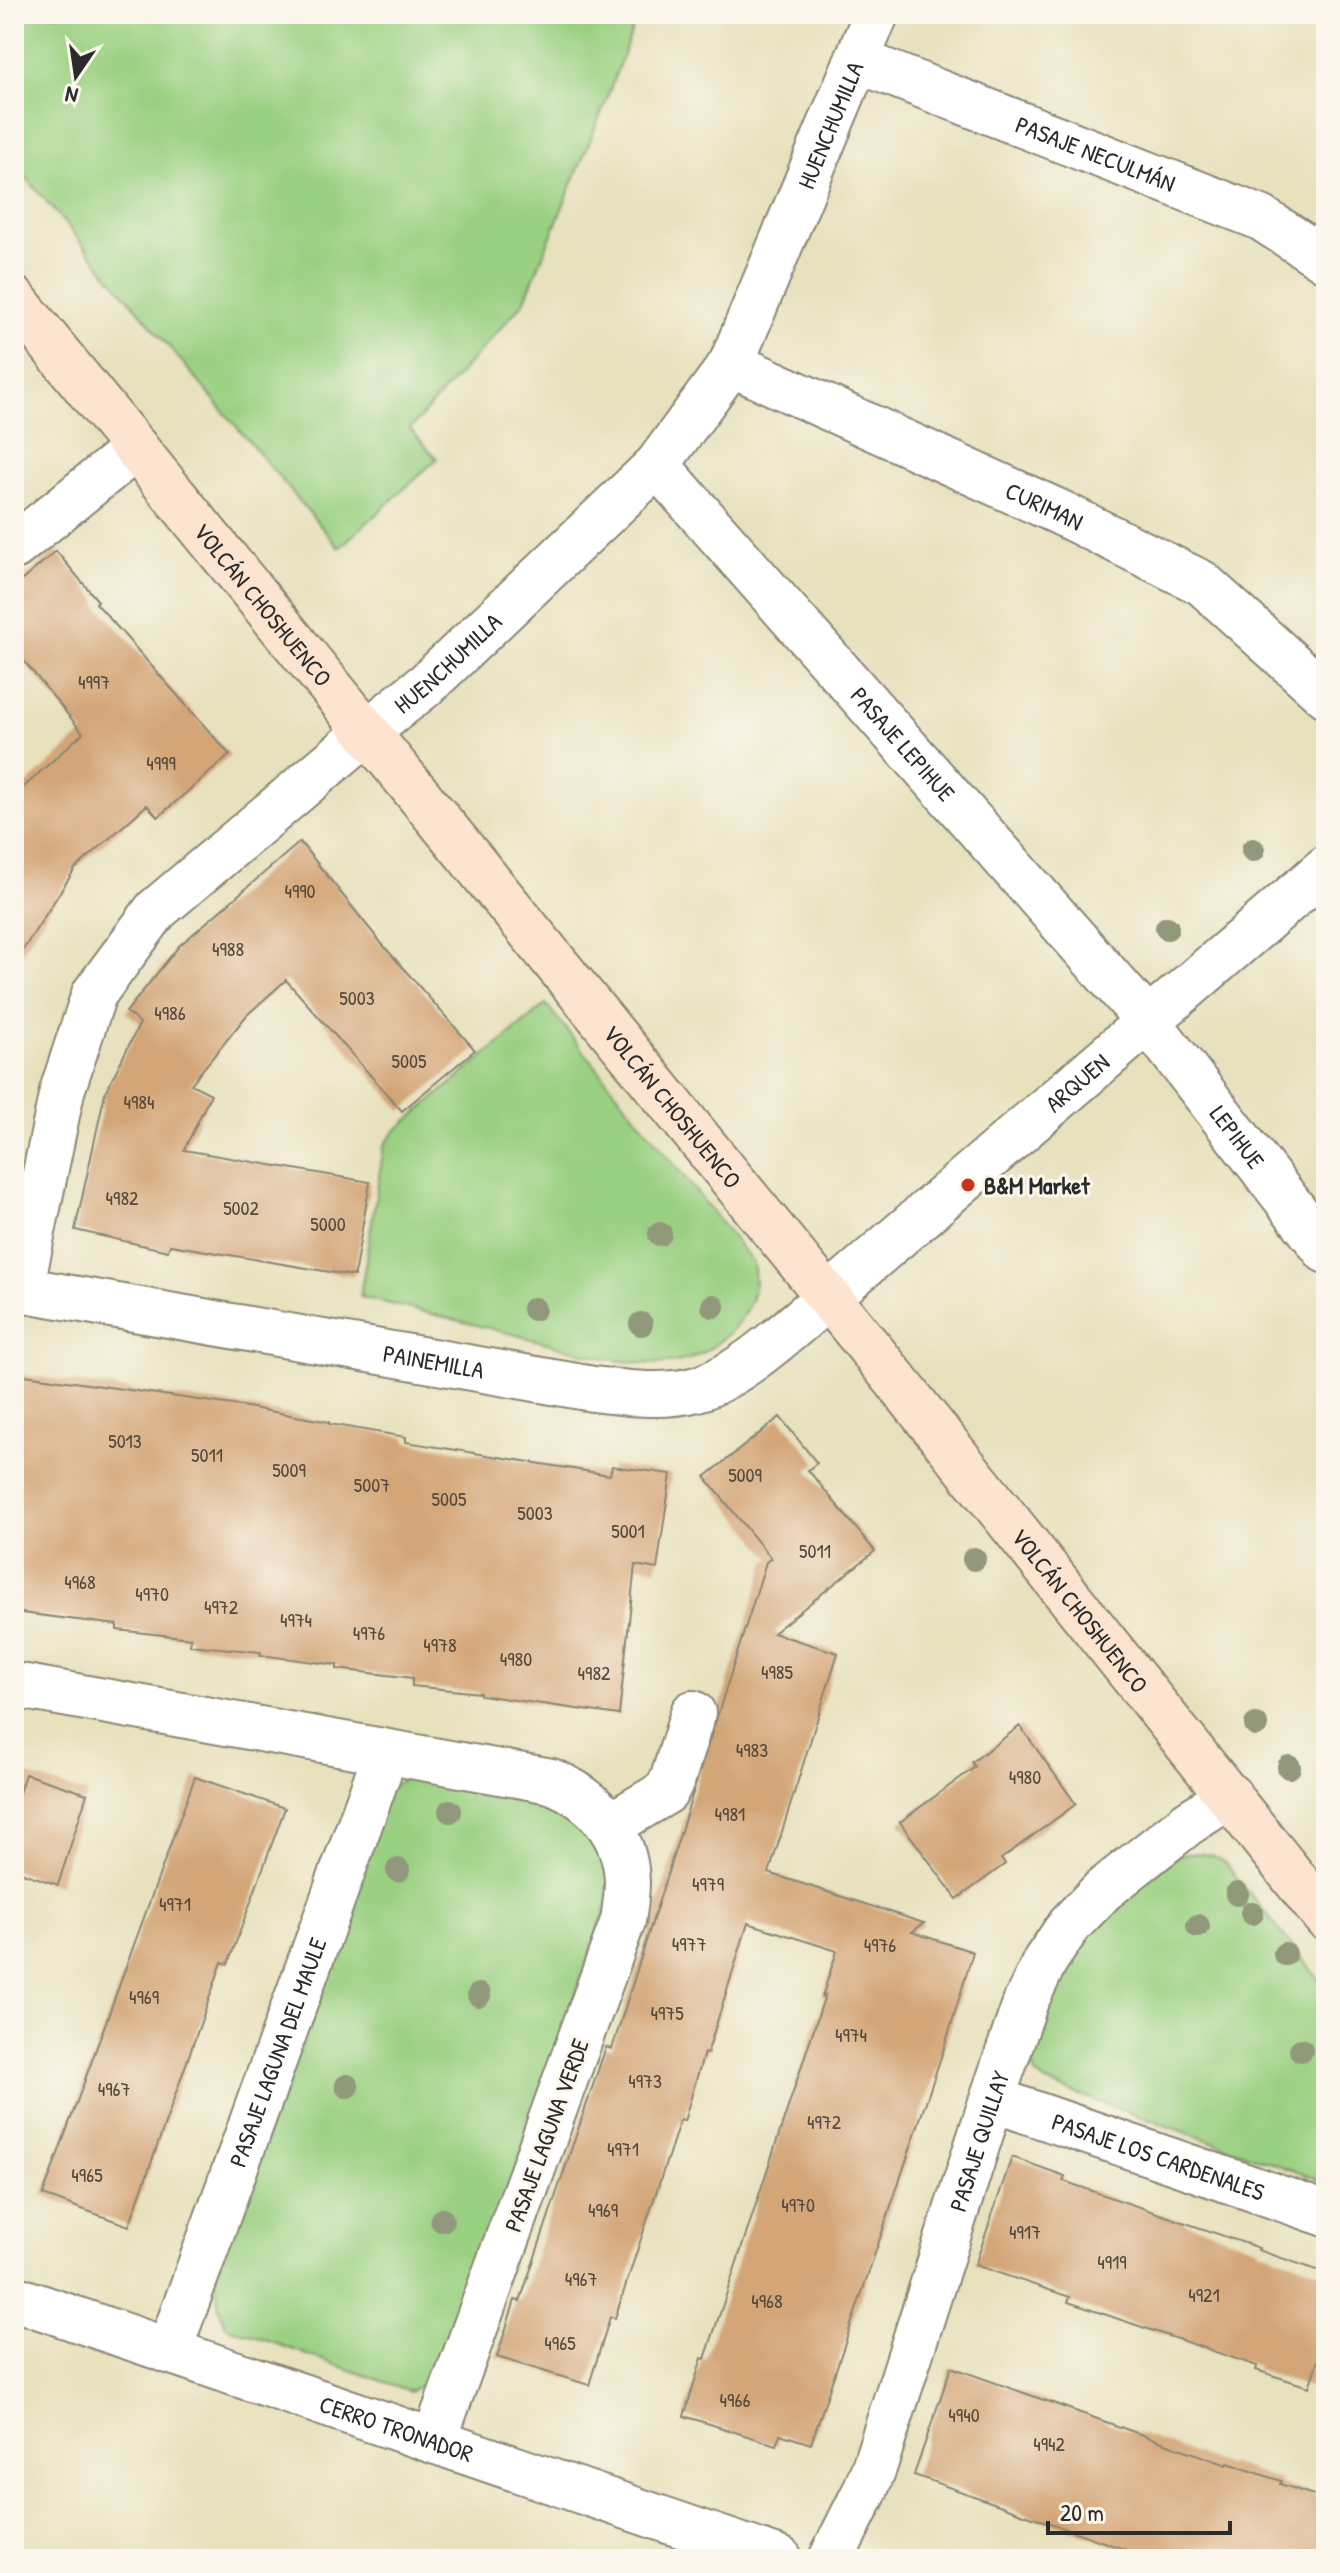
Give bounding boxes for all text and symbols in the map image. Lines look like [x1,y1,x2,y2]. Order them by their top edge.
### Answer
north arrow [36,36,116,116]
street label: HUENCHUMILLA [789,56,871,194]
text: N [62,79,81,111]
street label: PASAJE NECULMÁN [1011,108,1180,199]
street label: CURIMAN [1001,474,1089,537]
street label: VOLCÁN CHOSHUENCO [187,516,339,693]
street label: HUENCHUMILLA [387,605,508,720]
house number: 4997 [78,668,110,695]
street label: PASAJE LEPIHUE [844,680,963,808]
house number: 4999 [146,749,176,776]
house number: 4990 [284,877,316,904]
house number: 4988 [212,935,244,962]
house number: 5003 [339,984,375,1011]
house number: 4986 [154,999,186,1026]
street label: VOLCÁN CHOSHUENCO [596,1018,749,1195]
street label: ARQUEN [1038,1046,1116,1119]
house number: 5005 [392,1047,427,1074]
house number: 4984 [124,1088,155,1115]
street label: LEPIHUE [1203,1098,1272,1175]
place label: B&M Market [984,1169,1090,1201]
marker: B&M Market [959,1176,977,1194]
house number: 4982 [106,1184,139,1211]
house number: 5002 [223,1194,260,1221]
house number: 5000 [310,1210,346,1237]
street label: PAINEMILLA [381,1337,487,1386]
house number: 5013 [108,1427,142,1454]
house number: 5011 [191,1441,223,1468]
house number: 5009 [272,1456,306,1483]
house number: 5009 [728,1461,762,1488]
house number: 5007 [354,1471,390,1498]
house number: 5005 [432,1485,467,1512]
house number: 5003 [517,1499,553,1526]
house number: 5001 [611,1517,645,1544]
street label: VOLCÁN CHOSHUENCO [1004,1521,1156,1699]
house number: 5011 [799,1537,831,1564]
house number: 4968 [64,1568,96,1595]
house number: 4970 [135,1580,169,1607]
house number: 4972 [204,1593,239,1620]
house number: 4974 [280,1606,312,1633]
house number: 4976 [353,1619,385,1646]
house number: 4978 [423,1631,457,1658]
house number: 4980 [500,1645,532,1672]
house number: 4985 [761,1658,794,1685]
house number: 4982 [578,1659,611,1686]
house number: 4983 [736,1736,768,1763]
house number: 4980 [1009,1763,1041,1790]
house number: 4981 [715,1800,745,1827]
house number: 4979 [692,1870,724,1897]
house number: 4971 [159,1890,191,1917]
house number: 4977 [672,1930,706,1957]
house number: 4976 [864,1931,896,1958]
street label: PASAJE LAGUNA DEL MAULE [221,1933,334,2171]
house number: 4969 [129,1983,159,2010]
house number: 4975 [650,1999,684,2026]
house number: 4974 [835,2021,867,2048]
street label: PASAJE LAGUNA VERDE [496,2034,596,2236]
street label: PASAJE QUILLAY [941,2066,1017,2215]
house number: 4973 [628,2067,662,2094]
house number: 4967 [98,2075,130,2102]
street label: PASAJE LOS CARDENALES [1048,2105,1269,2208]
house number: 4972 [807,2108,842,2135]
house number: 4971 [607,2135,639,2162]
house number: 4965 [71,2161,103,2188]
house number: 4970 [781,2191,815,2218]
house number: 4969 [588,2196,618,2223]
house number: 4917 [1009,2218,1041,2245]
house number: 4919 [1097,2248,1127,2275]
house number: 4967 [565,2265,597,2292]
house number: 4921 [1188,2281,1220,2308]
house number: 4968 [751,2287,783,2314]
house number: 4965 [544,2329,576,2356]
house number: 4966 [720,2386,750,2413]
street label: CERRO TRONADOR [315,2387,477,2469]
house number: 4940 [948,2401,980,2428]
house number: 4942 [1033,2430,1065,2457]
scale bar [1048,2485,1230,2535]
text: 20 m [1060,2496,1104,2528]

